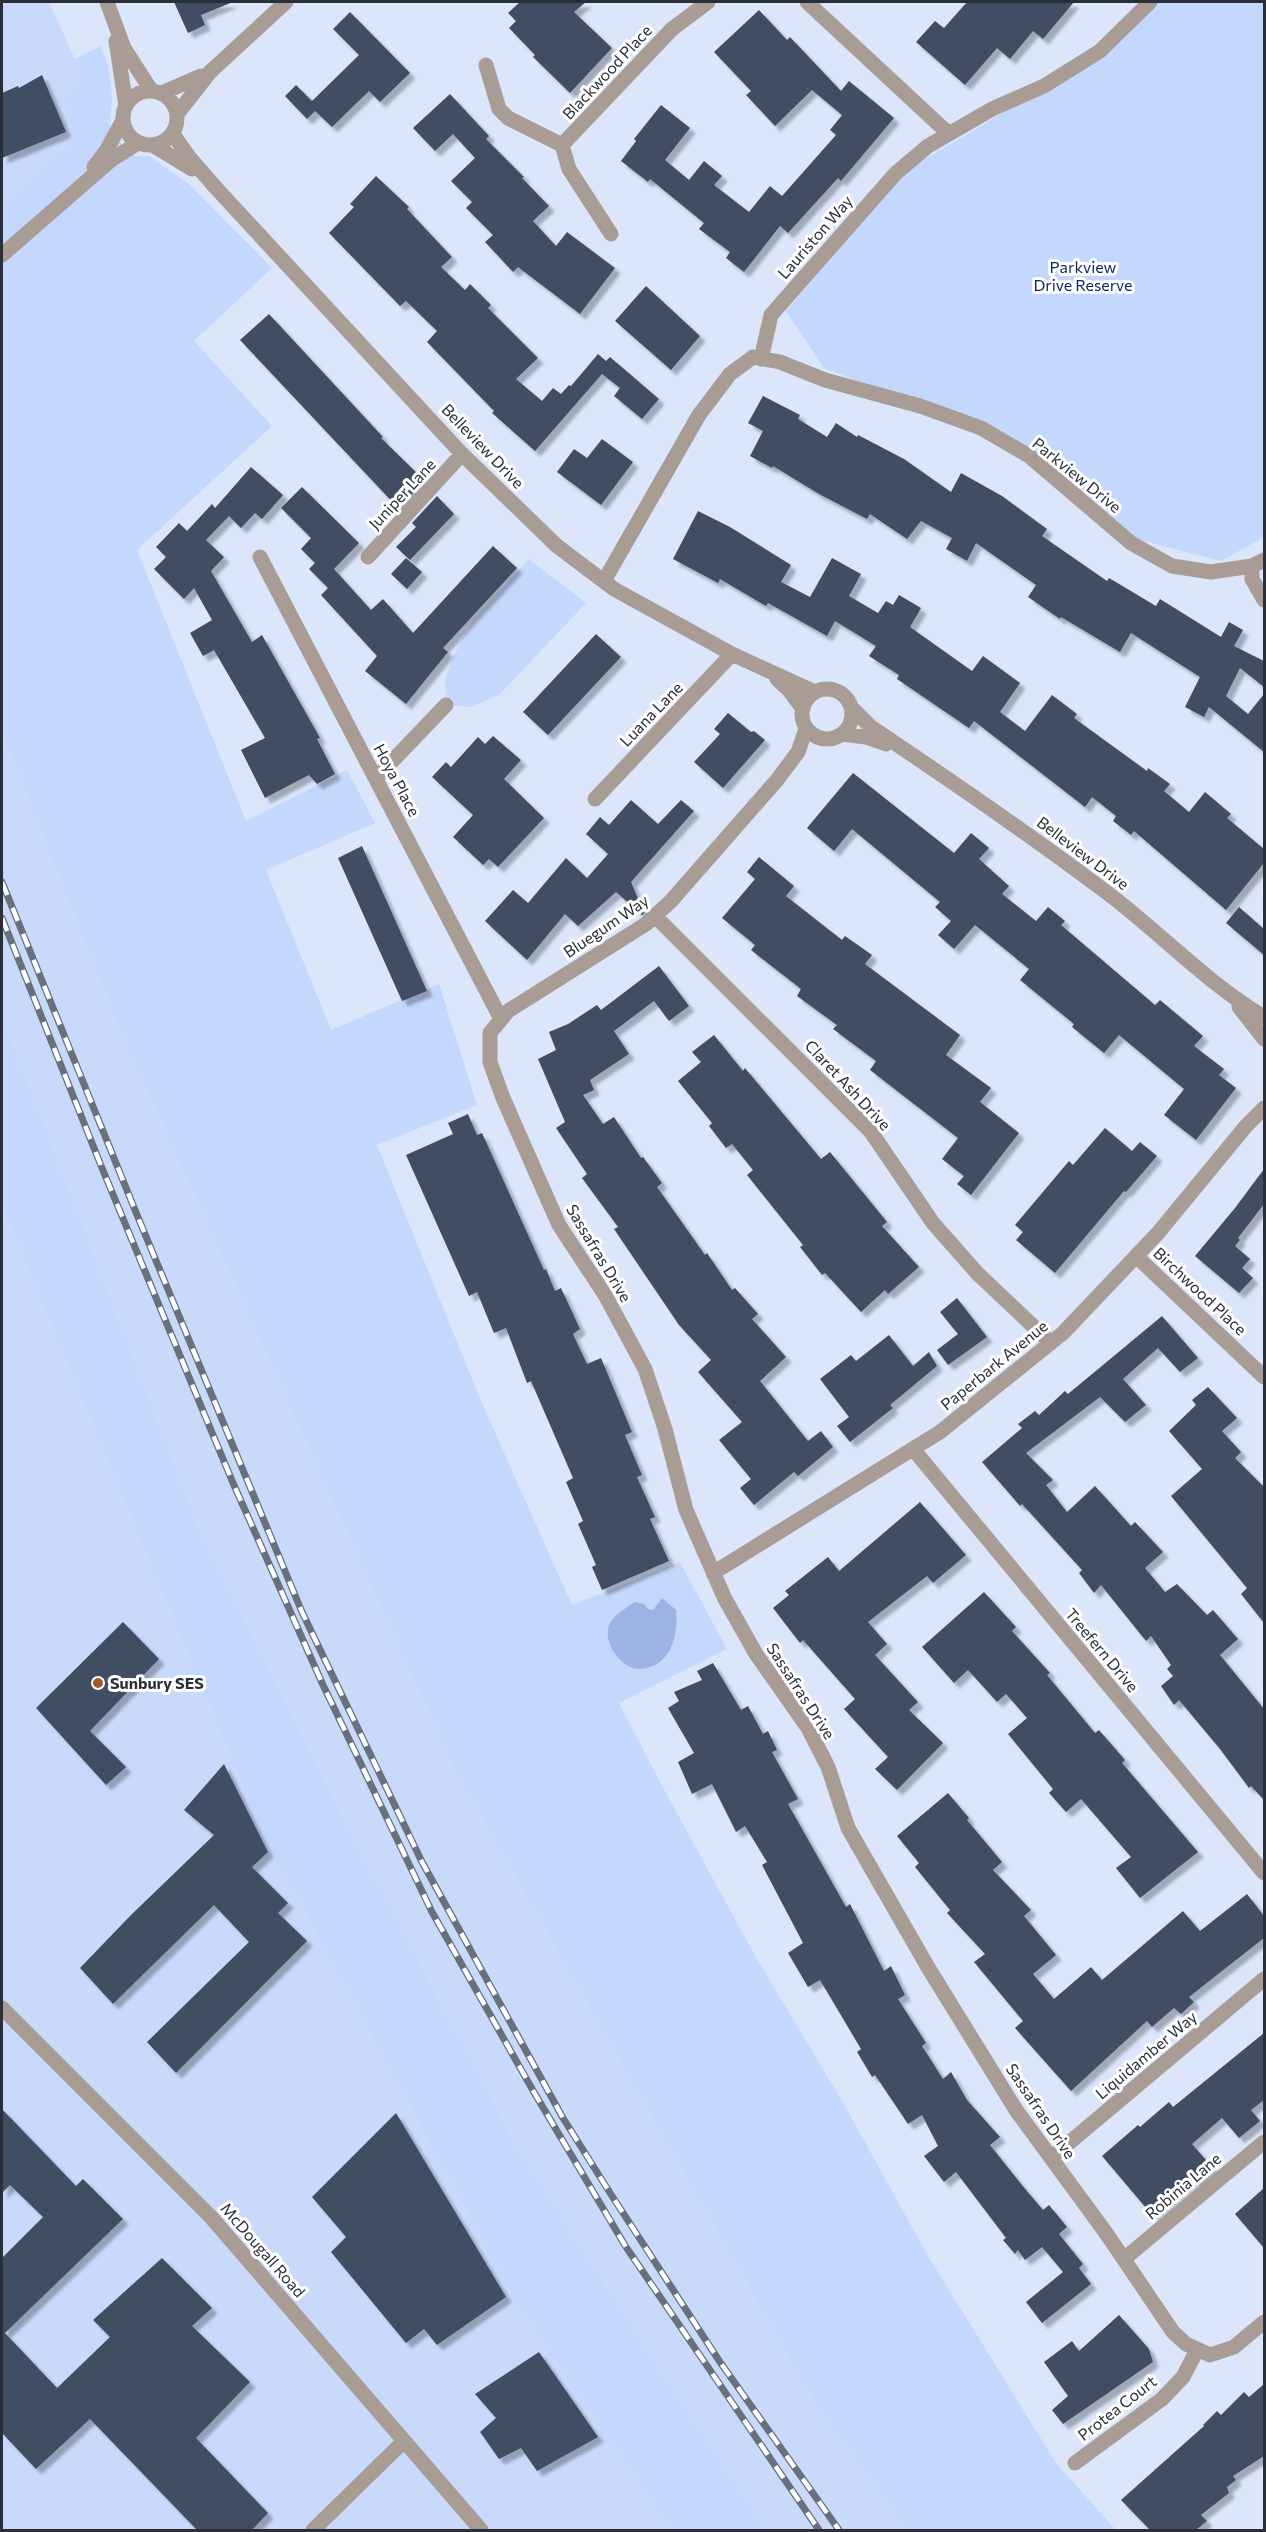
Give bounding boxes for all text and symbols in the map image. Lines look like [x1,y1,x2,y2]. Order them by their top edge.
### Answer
street label: Blackwood Place [558,21,655,123]
street label: Lauriston Way [773,191,856,282]
park label: Parkview Drive Reserve [1034,257,1132,294]
street label: Belleview Drive [438,399,528,492]
street label: Parkview Drive [1029,433,1125,516]
street label: Juniper Lane [364,454,439,533]
street label: Luana Lane [615,677,686,750]
street label: Hoya Place [370,740,425,819]
street label: Belleview Drive [1034,812,1133,893]
street label: Bluegum Way [560,890,652,961]
street label: Claret Ash Drive [802,1036,895,1134]
street label: Sassafras Drive [563,1200,636,1305]
street label: Birchwood Place [1150,1243,1251,1339]
street label: Paperbark Avenue [936,1316,1051,1414]
street label: Treefern Drive [1062,1604,1143,1695]
street label: Sassafras Drive [763,1639,839,1742]
place label: Sunbury SES [110,1673,204,1692]
marker: Sunbury SES [91,1676,105,1690]
street label: Liquidamber Way [1091,2007,1200,2103]
street label: Sassafras Drive [1003,2060,1080,2162]
street label: Robinia Lane [1141,2148,1224,2223]
street label: McDougall Road [217,2199,310,2301]
street label: Protea Court [1074,2371,1160,2444]

